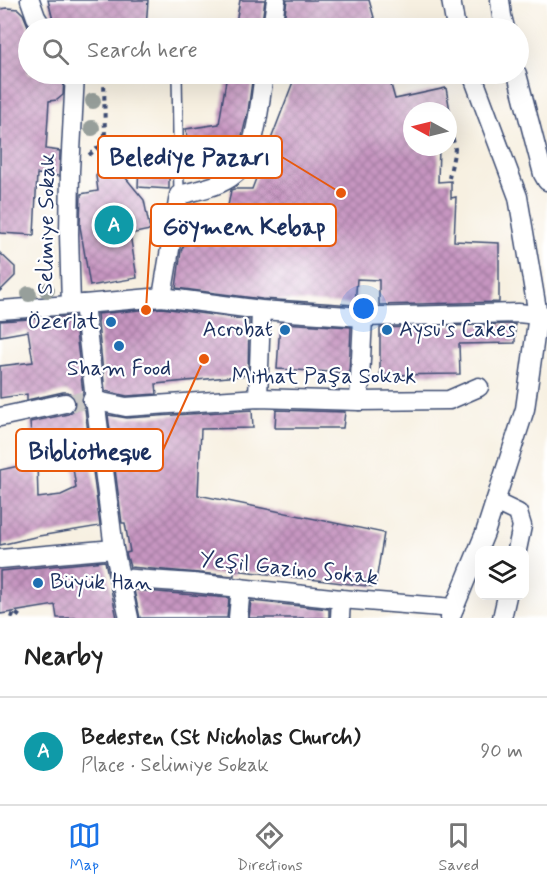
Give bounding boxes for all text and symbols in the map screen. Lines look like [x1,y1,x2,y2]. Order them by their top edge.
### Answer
search box [18,18,529,84]
icon: search [39,35,72,68]
text: Search here [87,37,198,65]
north arrow [403,102,457,156]
callout: Belediye Pazarı [98,136,282,178]
text: Belediye Pazarı [110,143,270,174]
street label: Selimiye Sokak [32,153,62,295]
pin: A [94,202,134,248]
callout: Göymen Kebap [151,204,336,246]
text: Göymen Kebap [162,212,326,243]
your location [349,294,378,323]
place label: Özerlat [27,308,99,336]
marker: Özerlat [104,315,118,329]
place label: Acrobat [203,316,273,344]
place label: Aysu's Cakes [399,316,516,344]
marker: Acrobat [278,323,292,337]
marker: Aysu's Cakes [380,323,394,337]
marker: Sham Food [112,339,126,353]
place label: Sham Food [67,355,171,383]
street label: Mithat Paşa Sokak [232,363,416,391]
callout: Bibliotheque [16,429,163,471]
text: Bibliotheque [28,437,152,468]
street label: Yeşil Gazino Sokak [199,546,379,592]
map controls [475,546,529,600]
button: layers [475,546,529,600]
place label: Büyük Han [50,569,152,597]
marker: Büyük Han [31,576,45,590]
text: Nearby [24,640,103,674]
text: Bedesten (St Nicholas Church) [81,724,360,752]
text: A [37,738,50,765]
text: 90 m [480,738,523,765]
text: Place · Selimiye Sokak [81,752,269,779]
tab: Map [68,819,101,876]
tab: Directions [237,819,303,876]
tab: Saved [439,819,479,876]

